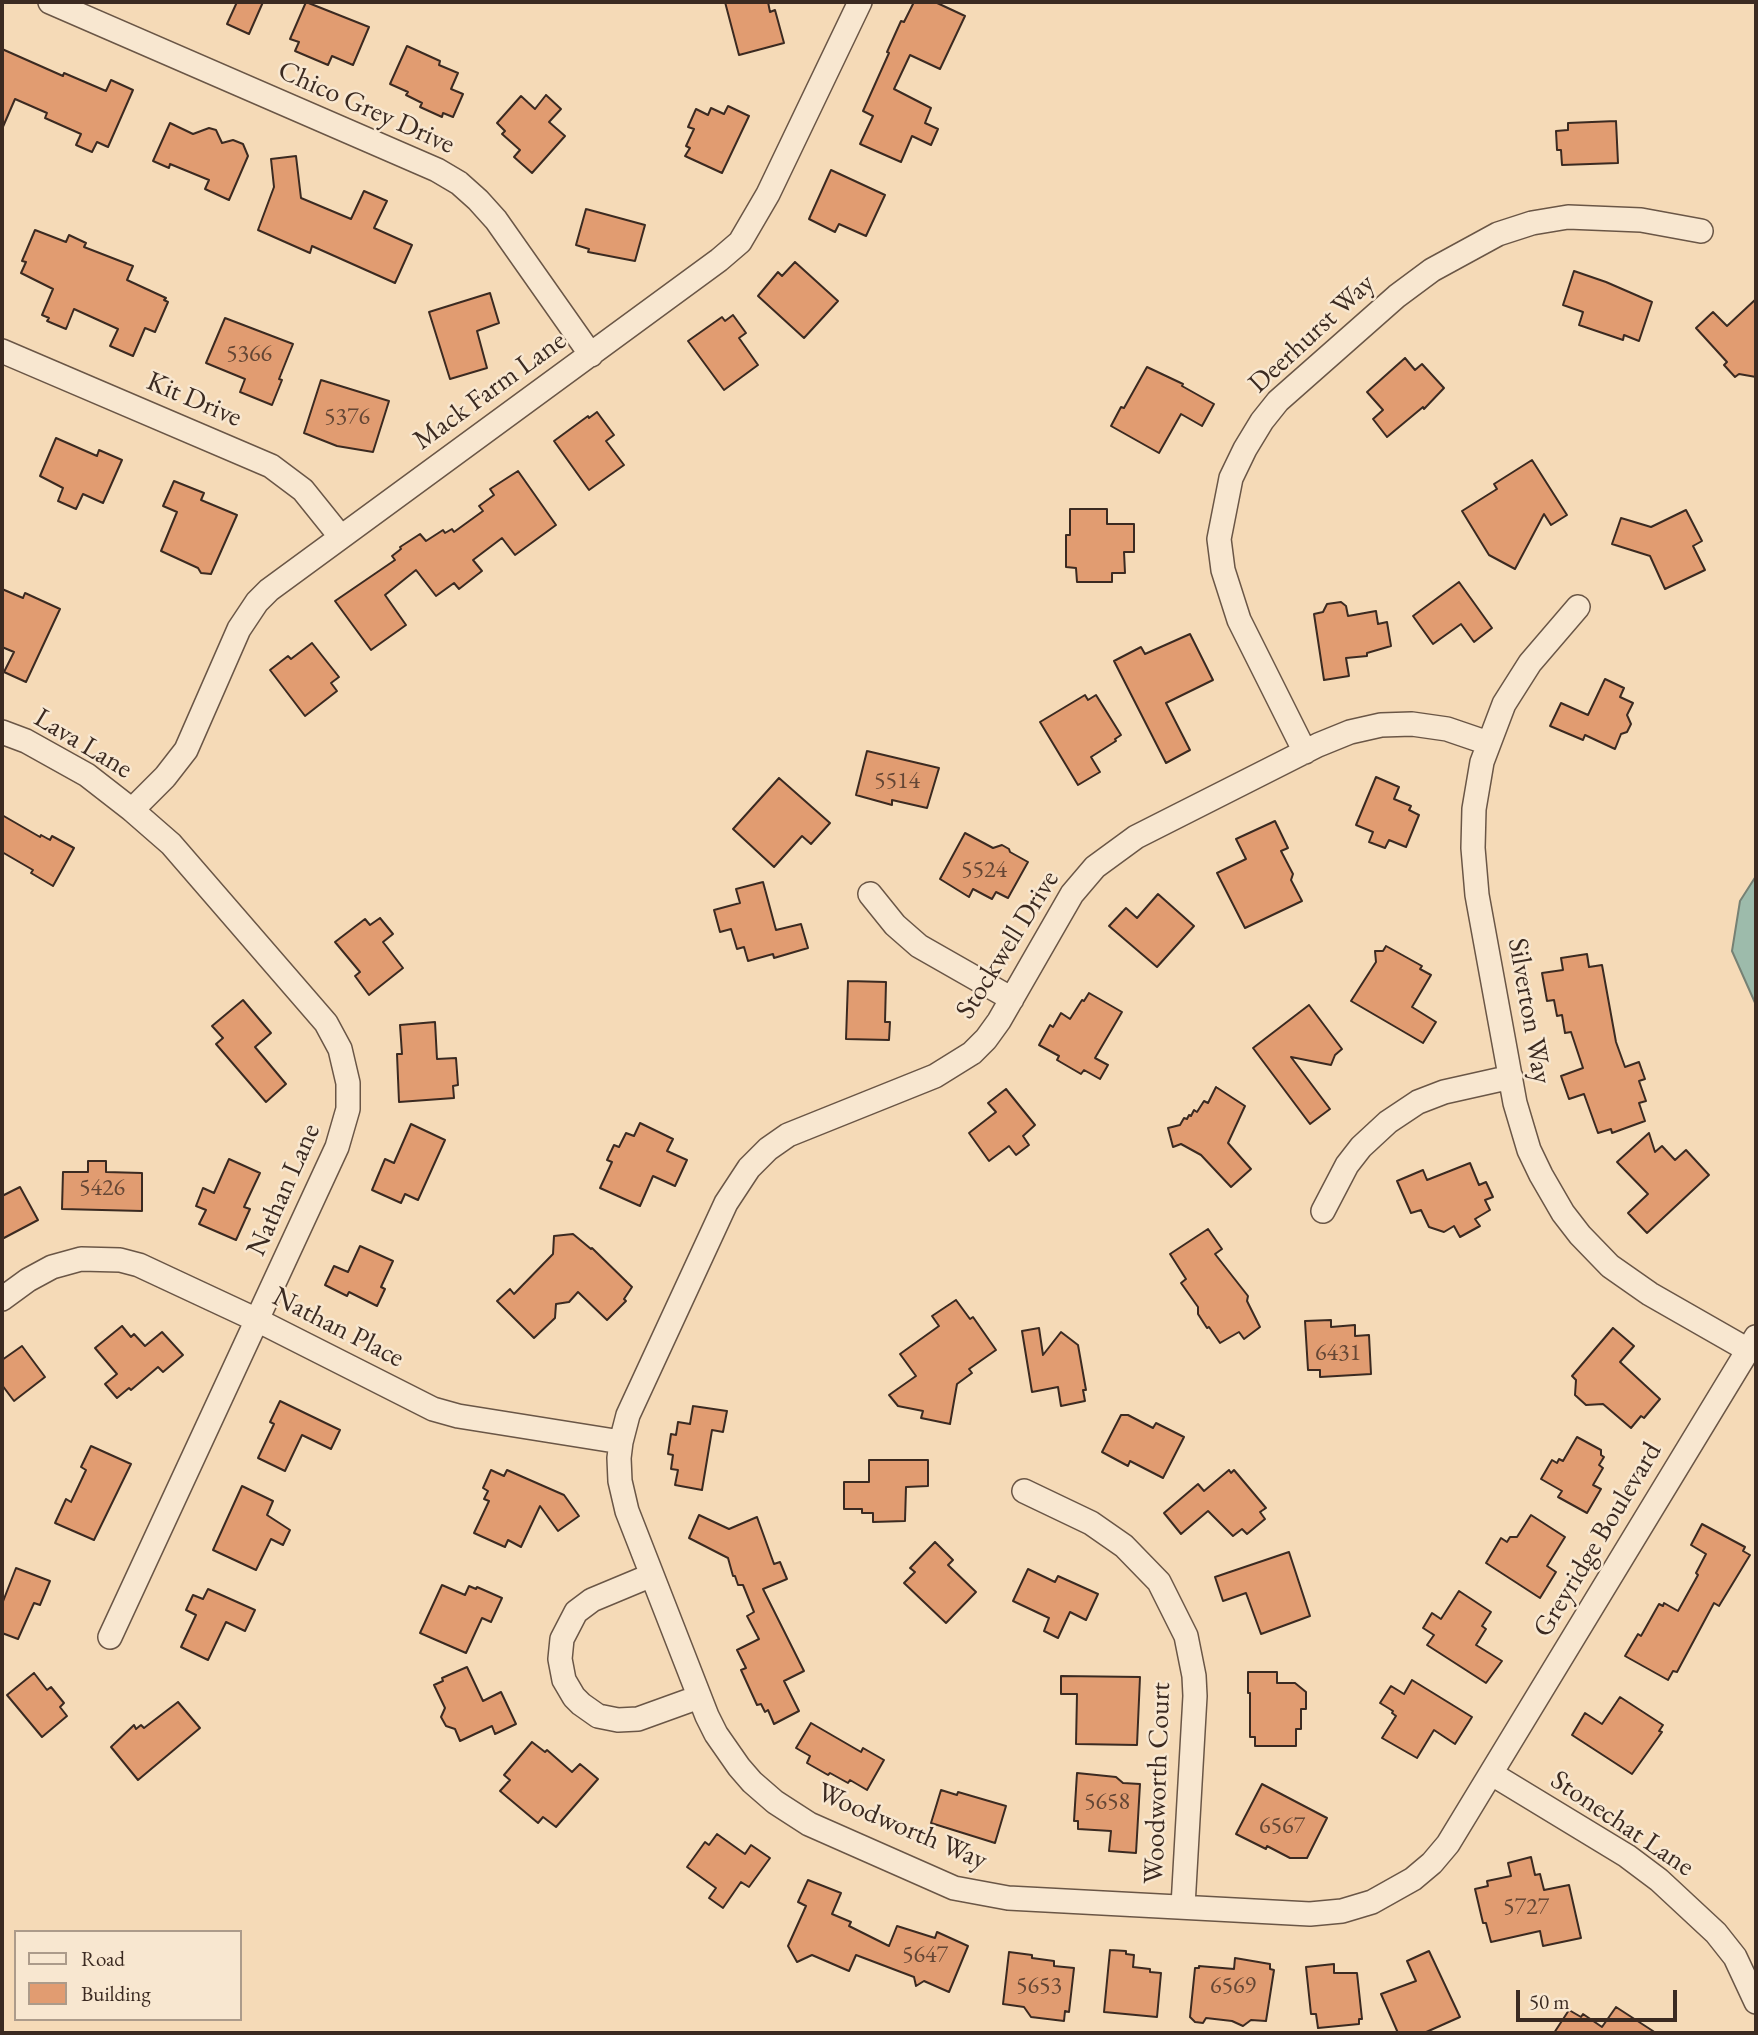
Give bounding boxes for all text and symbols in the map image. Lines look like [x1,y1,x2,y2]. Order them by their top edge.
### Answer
street label: Chico Grey Drive [272,54,460,162]
street label: Deerhurst Way [1242,267,1382,401]
street label: Mack Farm Lane [407,324,573,458]
house number: 5366 [226,340,272,368]
street label: Kit Drive [141,365,247,435]
house number: 5376 [324,403,370,431]
street label: Lava Lane [28,702,138,786]
house number: 5514 [874,767,920,795]
house number: 5524 [961,856,1007,884]
street label: Stockwell Drive [949,865,1067,1025]
street label: Silverton Way [1500,935,1558,1087]
street label: Nathan Lane [240,1119,328,1261]
house number: 5426 [79,1174,125,1202]
street label: Nathan Place [267,1281,409,1375]
house number: 6431 [1315,1339,1361,1367]
street label: Greyridge Boulevard [1527,1437,1669,1643]
street label: Woodworth Court [1138,1682,1178,1884]
street label: Stonechat Lane [1544,1764,1700,1884]
street label: Woodworth Way [812,1776,992,1878]
house number: 5658 [1084,1788,1130,1816]
house number: 6567 [1259,1812,1305,1840]
house number: 5727 [1503,1893,1549,1921]
legend [14,1930,242,2021]
house number: 5647 [902,1941,948,1969]
text: Road [81,1945,125,1972]
house number: 5653 [1016,1972,1062,2000]
house number: 6569 [1210,1972,1256,2000]
scale bar [1520,1976,1681,2020]
text: Building [81,1980,151,2007]
text: 50 m [1529,1988,1570,2015]

